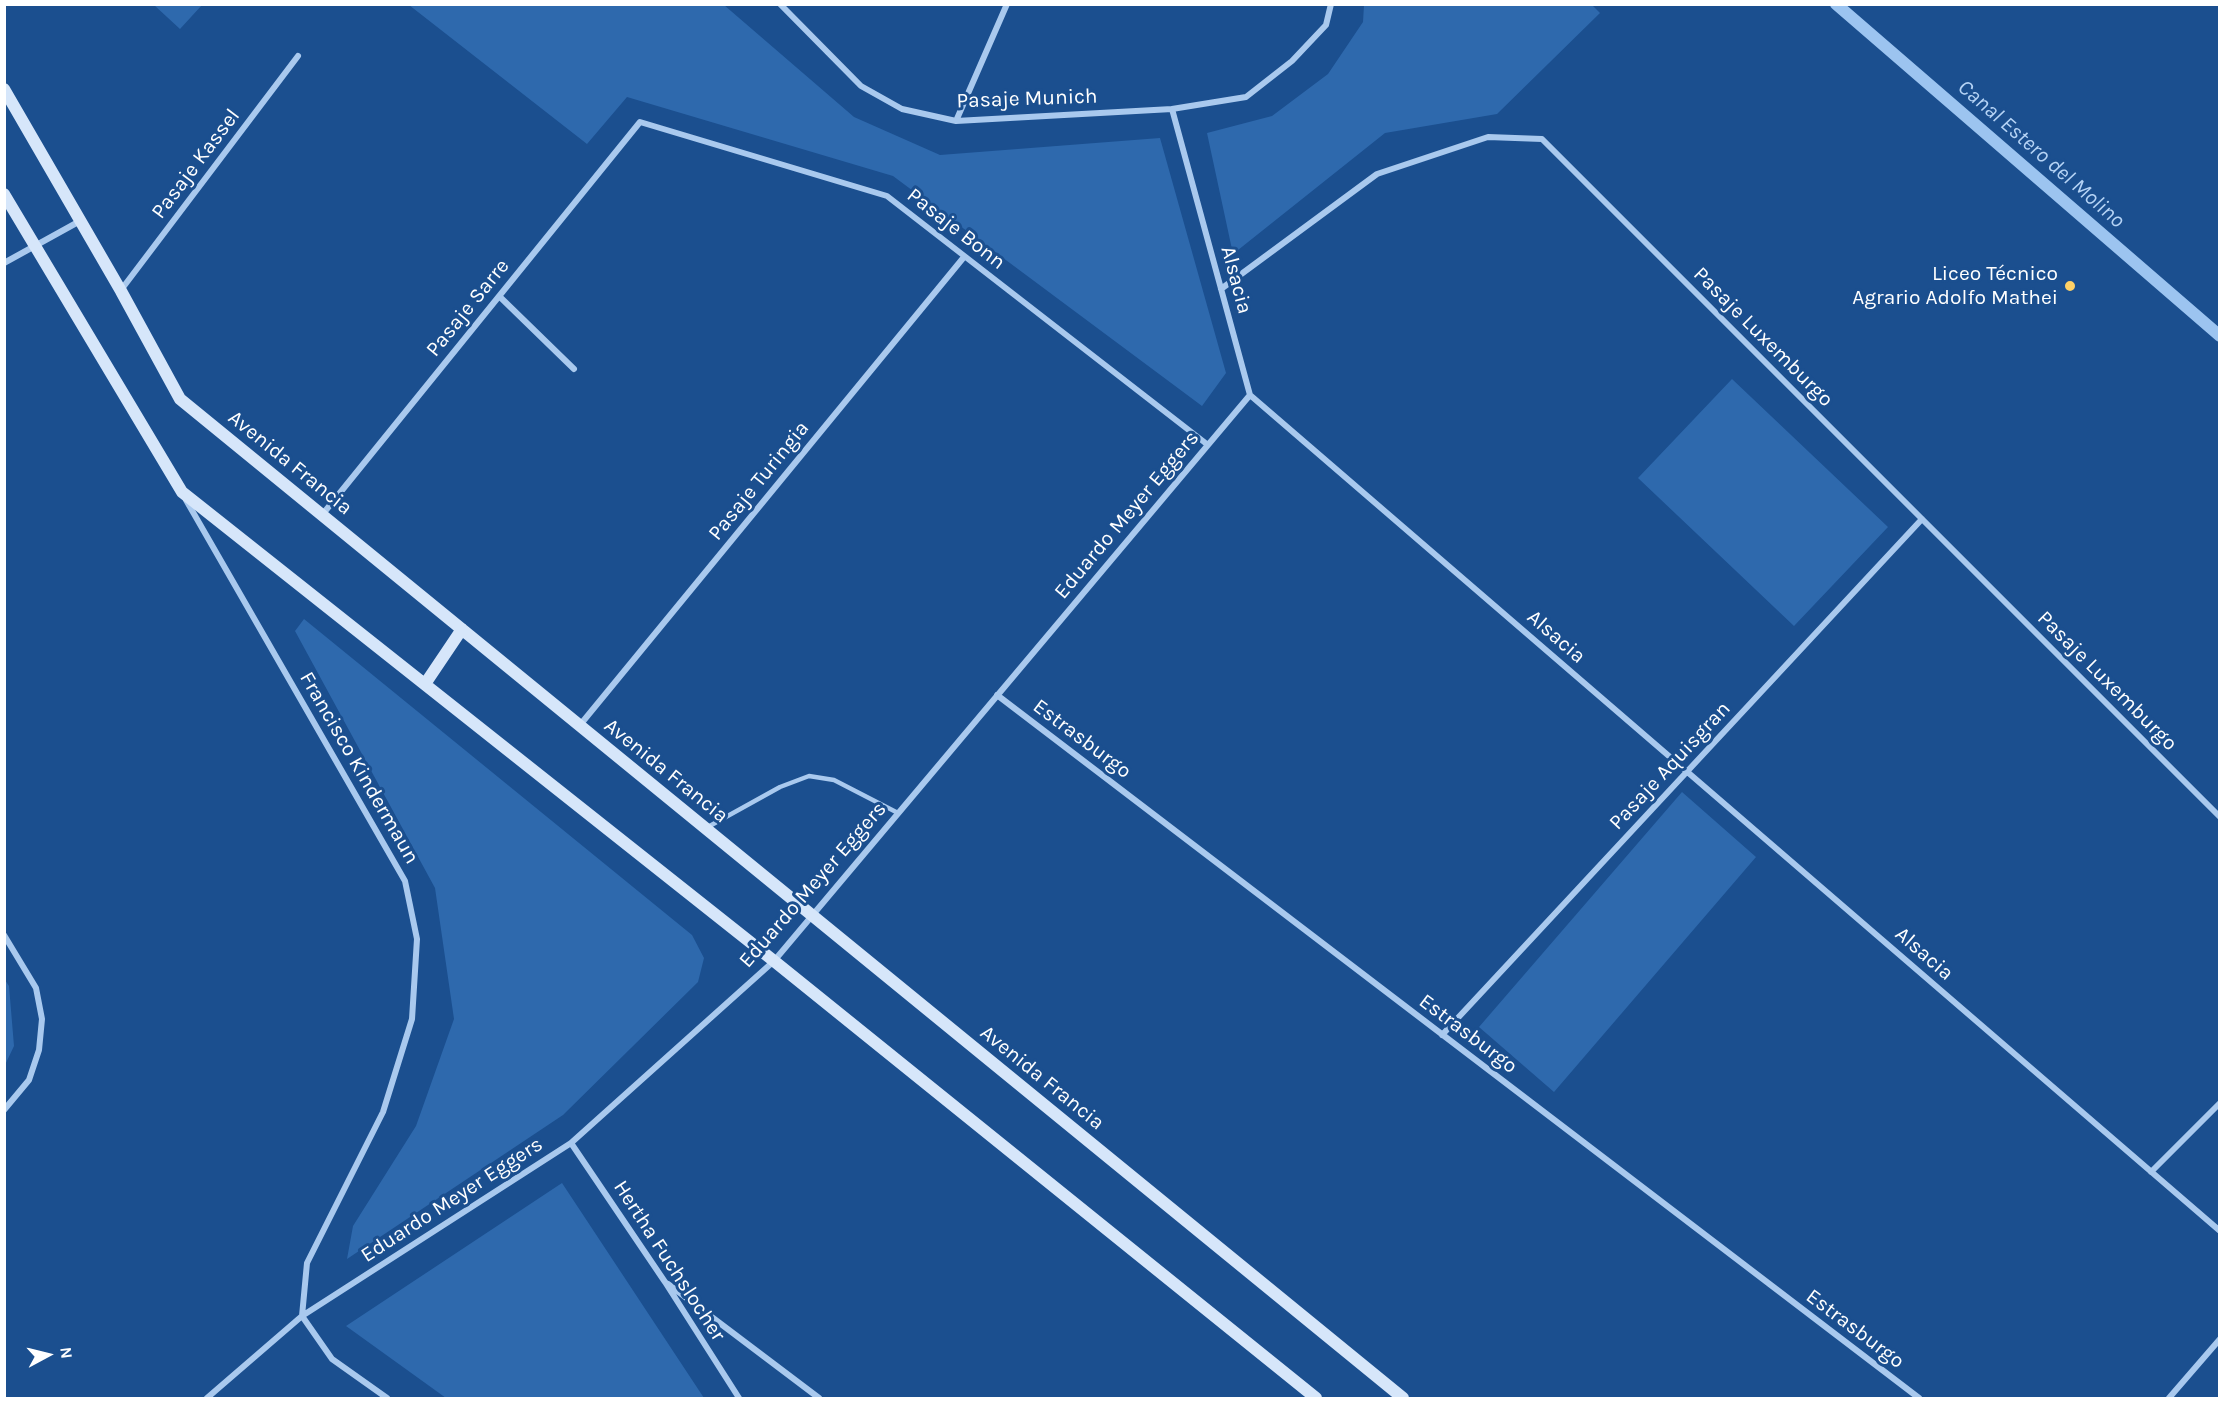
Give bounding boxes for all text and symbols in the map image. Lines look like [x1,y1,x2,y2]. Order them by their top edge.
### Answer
water label: Canal Estero del Molino [1952,74,2130,234]
street label: Pasaje Munich [956,84,1098,114]
street label: Pasaje Kassel [146,104,246,224]
street label: Pasaje Bonn [902,183,1010,275]
street label: Alsacia [1215,243,1257,317]
street label: Pasaje Sarre [421,254,515,362]
place label: Liceo Técnico Agrario Adolfo Mathei [1852,261,2058,311]
street label: Pasaje Luxemburgo [1688,262,1838,412]
marker: Liceo Técnico Agrario Adolfo Mathei [2063,279,2077,293]
street label: Avenida Francia [223,405,357,521]
street label: Pasaje Turingia [703,416,815,546]
street label: Eduardo Meyer Eggers [1049,426,1205,604]
street label: Alsacia [1522,605,1590,669]
street label: Pasaje Luxemburgo [2032,606,2182,756]
street label: Francisco Kindermaun [294,668,424,868]
street label: Estrasburgo [1028,694,1136,784]
street label: Pasaje Aquisgran [1604,697,1736,835]
street label: Avenida Francia [599,713,733,829]
street label: Eduardo Meyer Eggers [734,797,892,973]
street label: Alsacia [1890,922,1958,986]
street label: Estrasburgo [1414,989,1522,1079]
street label: Avenida Francia [975,1020,1109,1136]
street label: Eduardo Meyer Eggers [356,1132,548,1268]
street label: Hertha Fuchslocher [608,1176,730,1346]
street label: Estrasburgo [1801,1284,1909,1374]
north arrow [18,1325,78,1385]
text: N [56,1346,76,1360]

